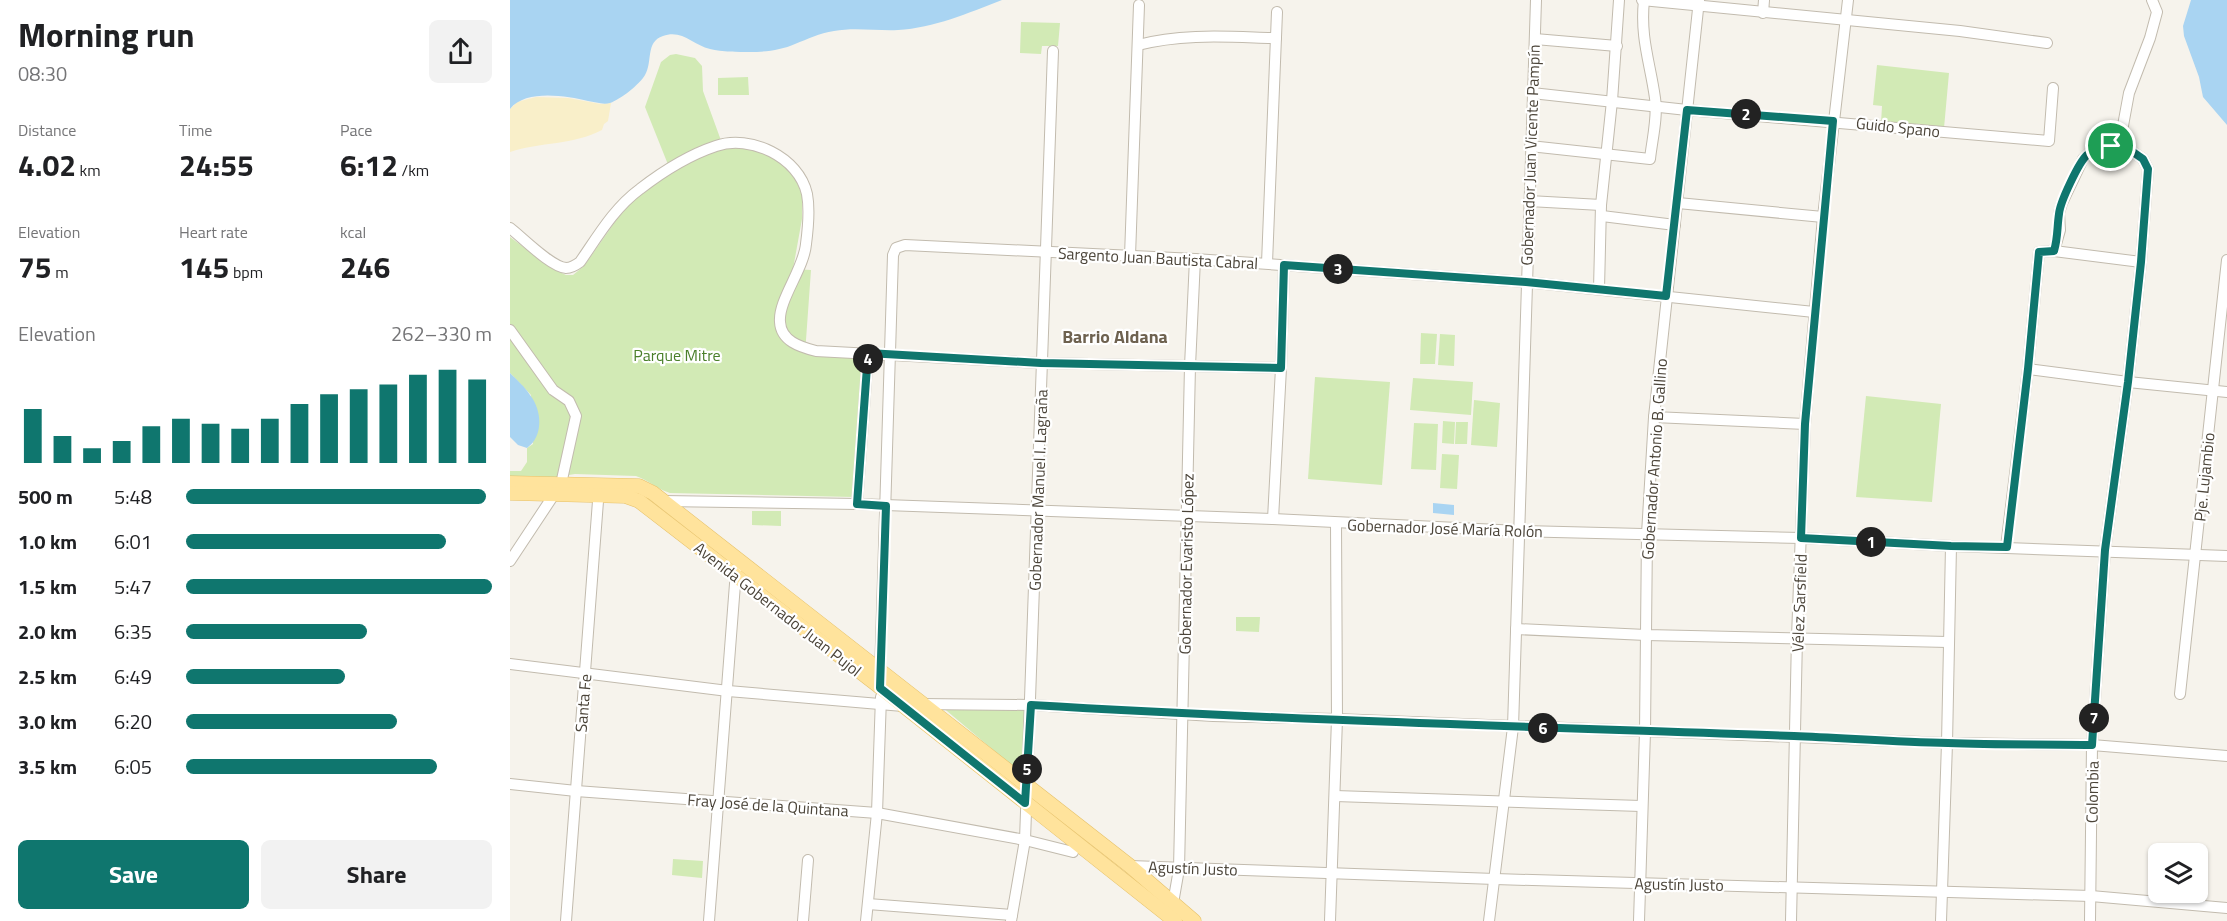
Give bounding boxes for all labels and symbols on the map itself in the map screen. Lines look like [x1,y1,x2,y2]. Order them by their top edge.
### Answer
street label: Gobernador Juan Vicente Pampín [1514,44,1546,266]
pin: 2 [1731,99,1761,129]
street label: Guido Spano [1855,111,1941,143]
pin [2085,120,2136,171]
street label: Sargento Juan Bautista Cabral [1057,241,1259,275]
pin: 3 [1323,254,1353,284]
district label: Barrio Aldana [1062,323,1168,350]
park label: Parque Mitre [633,343,721,367]
pin: 4 [853,344,883,374]
street label: Gobernador Antonio B. Gallino [1635,358,1673,560]
street label: Gobernador Manuel I. Lagraña [1022,389,1054,591]
street label: Pje. Lujambio [2187,431,2221,523]
street label: Gobernador Evaristo López [1172,473,1200,655]
street label: Gobernador José María Rolón [1347,513,1543,543]
pin: 1 [1856,527,1886,557]
street label: Avenida Gobernador Juan Pujol [689,536,867,682]
street label: Vélez Sarsfield [1785,554,1813,652]
street label: Santa Fe [568,673,598,733]
pin: 7 [2079,703,2109,733]
pin: 6 [1528,713,1558,743]
pin: 5 [1012,754,1042,784]
street label: Colombia [2079,761,2105,823]
street label: Fray José de la Quintana [687,787,849,823]
street label: Agustín Justo [1148,854,1238,882]
street label: Agustín Justo [1634,871,1724,897]

